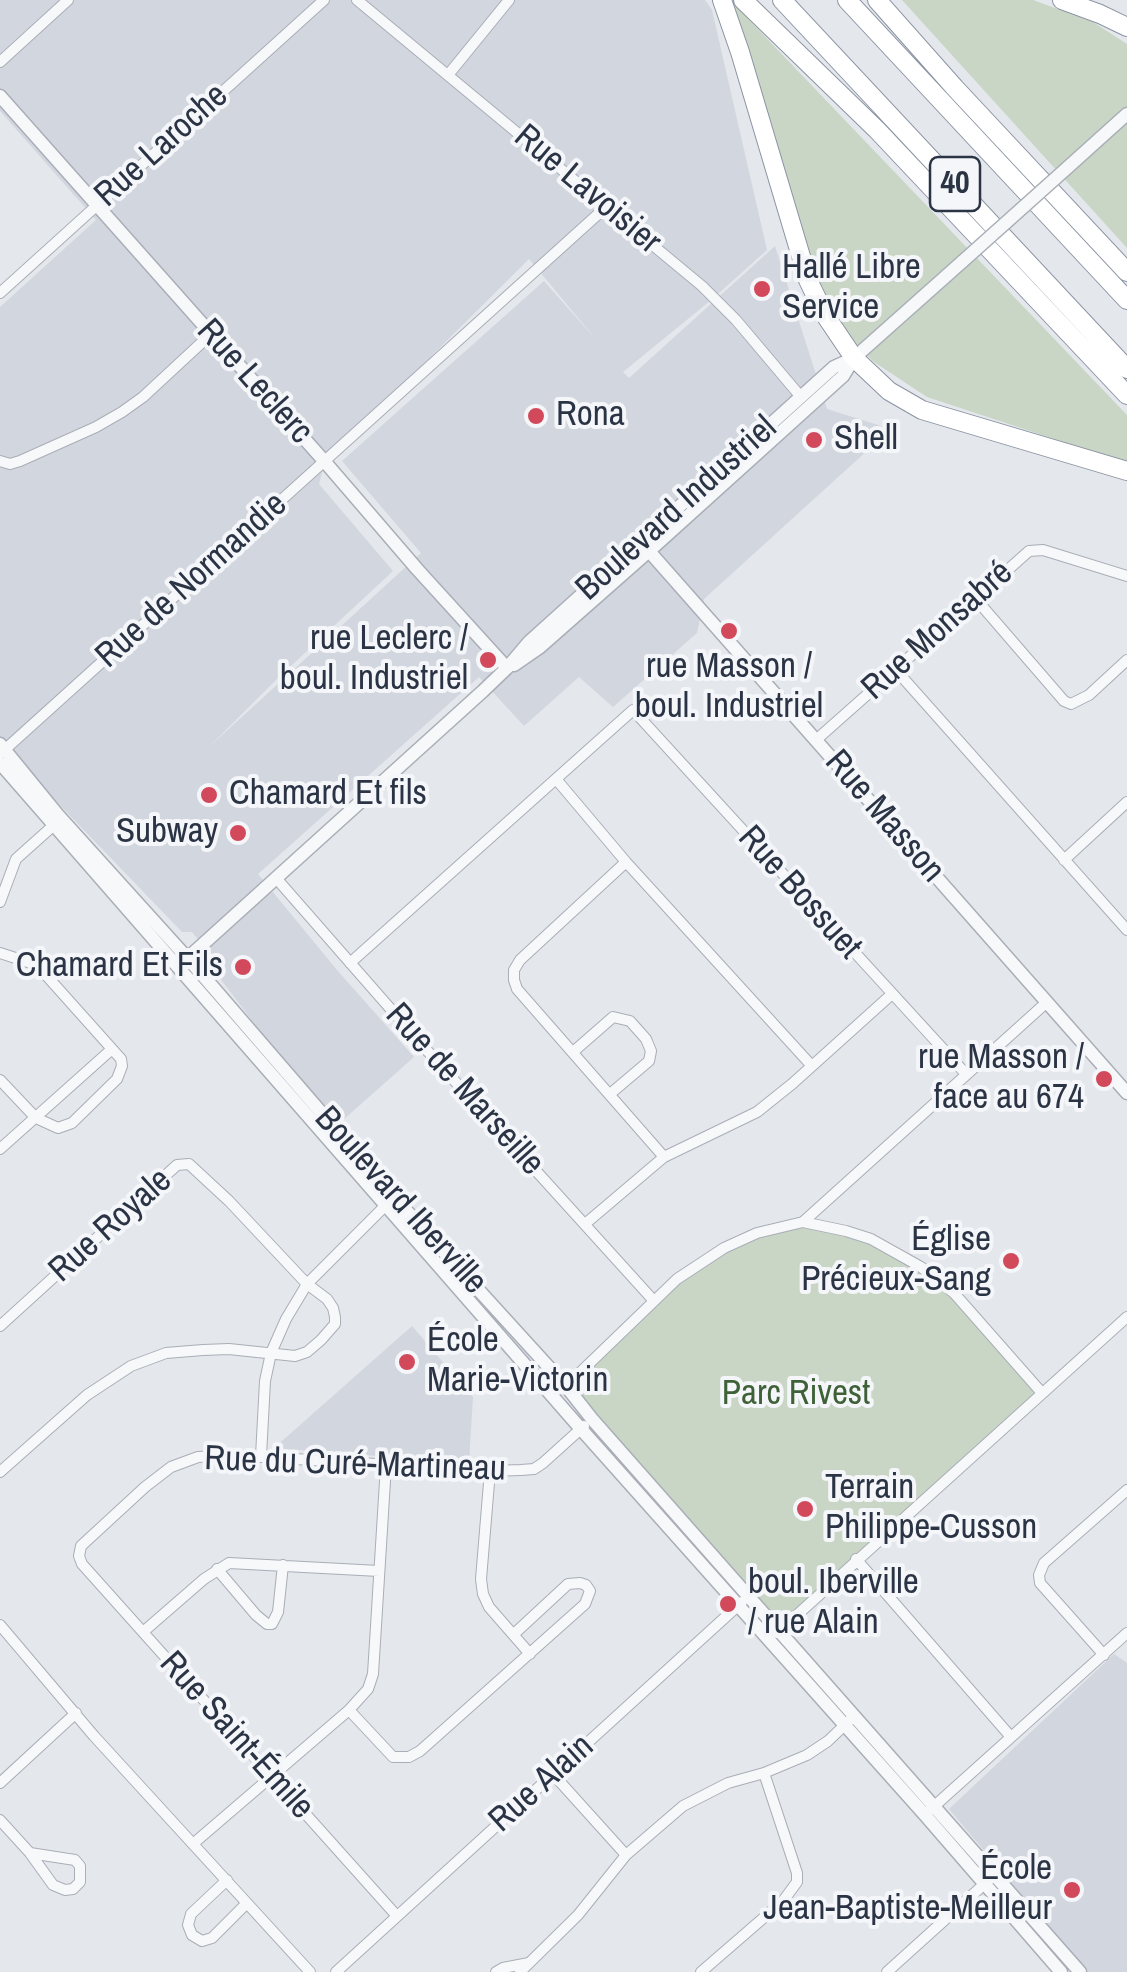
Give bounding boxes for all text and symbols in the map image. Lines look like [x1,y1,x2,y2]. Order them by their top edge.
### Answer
street label: Rue Laroche [87,75,237,217]
street label: Rue Lavoisier [505,116,669,264]
road number: 40 [930,157,980,211]
place label: Hallé Libre Service [782,248,921,330]
marker: Hallé Libre Service [751,278,773,300]
street label: Rue Leclerc [187,311,321,453]
place label: Rona [556,395,625,437]
marker: Rona [525,405,547,427]
street label: Boulevard Industriel [568,408,786,610]
place label: Shell [834,419,898,461]
marker: Shell [803,429,825,451]
street label: Rue de Normandie [88,484,296,678]
street label: Rue Monsabré [854,552,1022,710]
place label: rue Leclerc / boul. Industriel [280,619,468,701]
marker: rue Masson / boul. Industriel [718,620,740,642]
place label: rue Masson / boul. Industriel [635,647,823,729]
marker: rue Leclerc / boul. Industriel [477,649,499,671]
street label: Rue Masson [815,742,953,892]
place label: Chamard Et fils [229,774,427,816]
marker: Chamard Et fils [198,784,220,806]
place label: Subway [116,812,218,854]
street label: Rue Bossuet [728,818,870,968]
marker: Subway [227,822,249,844]
place label: Chamard Et Fils [16,946,223,988]
marker: Chamard Et Fils [232,956,254,978]
street label: Rue de Marseille [376,995,552,1185]
place label: rue Masson / face au 674 [918,1038,1084,1120]
marker: rue Masson / face au 674 [1093,1068,1115,1090]
street label: Boulevard Iberville [305,1099,495,1303]
street label: Rue Royale [41,1160,181,1292]
place label: Église Précieux-Sang [801,1220,991,1302]
marker: Église Précieux-Sang [1000,1250,1022,1272]
place label: École Marie-Victorin [427,1321,608,1403]
marker: École Marie-Victorin [396,1351,418,1373]
park label: Parc Rivest [722,1374,870,1416]
street label: Rue du Curé-Martineau [204,1439,506,1491]
place label: Terrain Philippe-Cusson [825,1468,1037,1550]
marker: Terrain Philippe-Cusson [794,1498,816,1520]
place label: boul. Iberville / rue Alain [748,1563,919,1645]
marker: boul. Iberville / rue Alain [717,1593,739,1615]
street label: Rue Saint-Émile [150,1644,322,1828]
street label: Rue Alain [481,1726,603,1842]
place label: École Jean-Baptiste-Meilleur [763,1849,1052,1931]
marker: École Jean-Baptiste-Meilleur [1061,1879,1083,1901]

